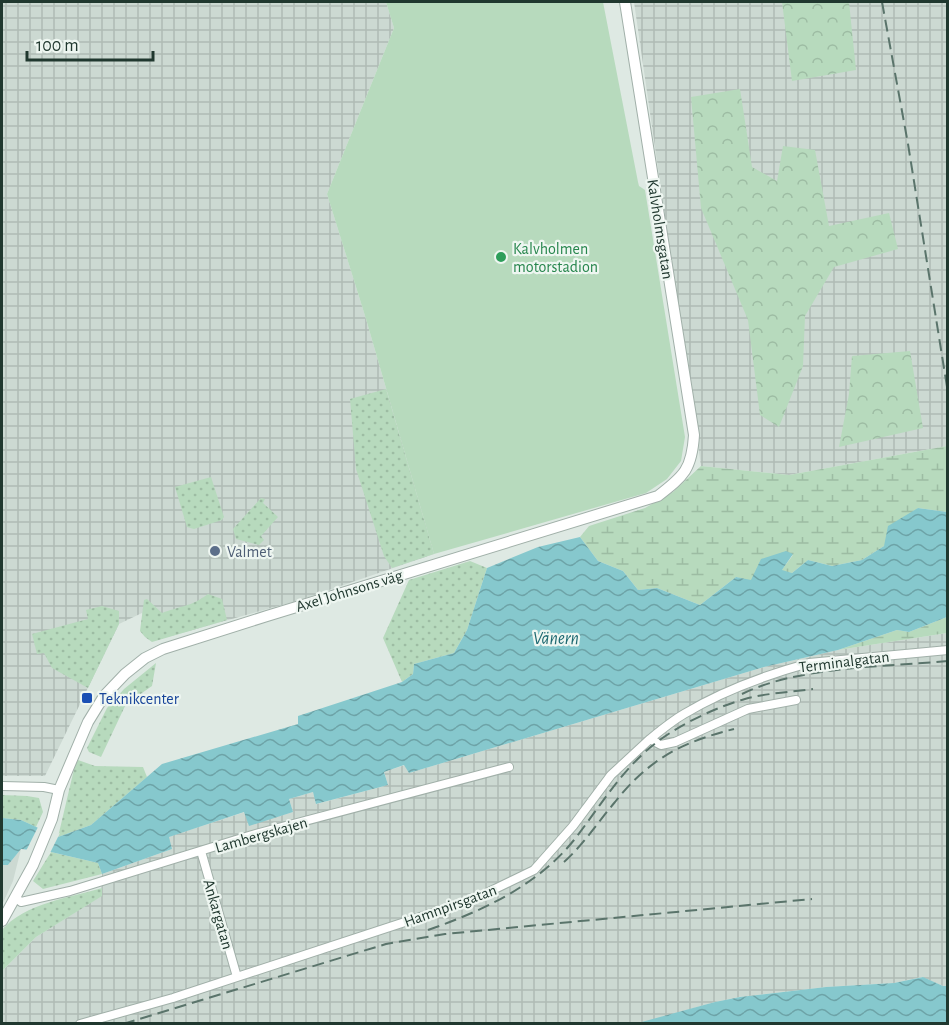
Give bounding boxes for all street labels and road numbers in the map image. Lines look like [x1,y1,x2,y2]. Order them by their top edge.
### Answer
street label: Kalvholmsgatan [644,178,676,280]
street label: Axel Johnsons väg [294,567,405,615]
street label: Terminalgatan [798,648,890,675]
street label: Lambergskajen [213,814,310,857]
street label: Ankargatan [200,877,236,951]
street label: Hamnpirsgatan [402,882,499,930]

